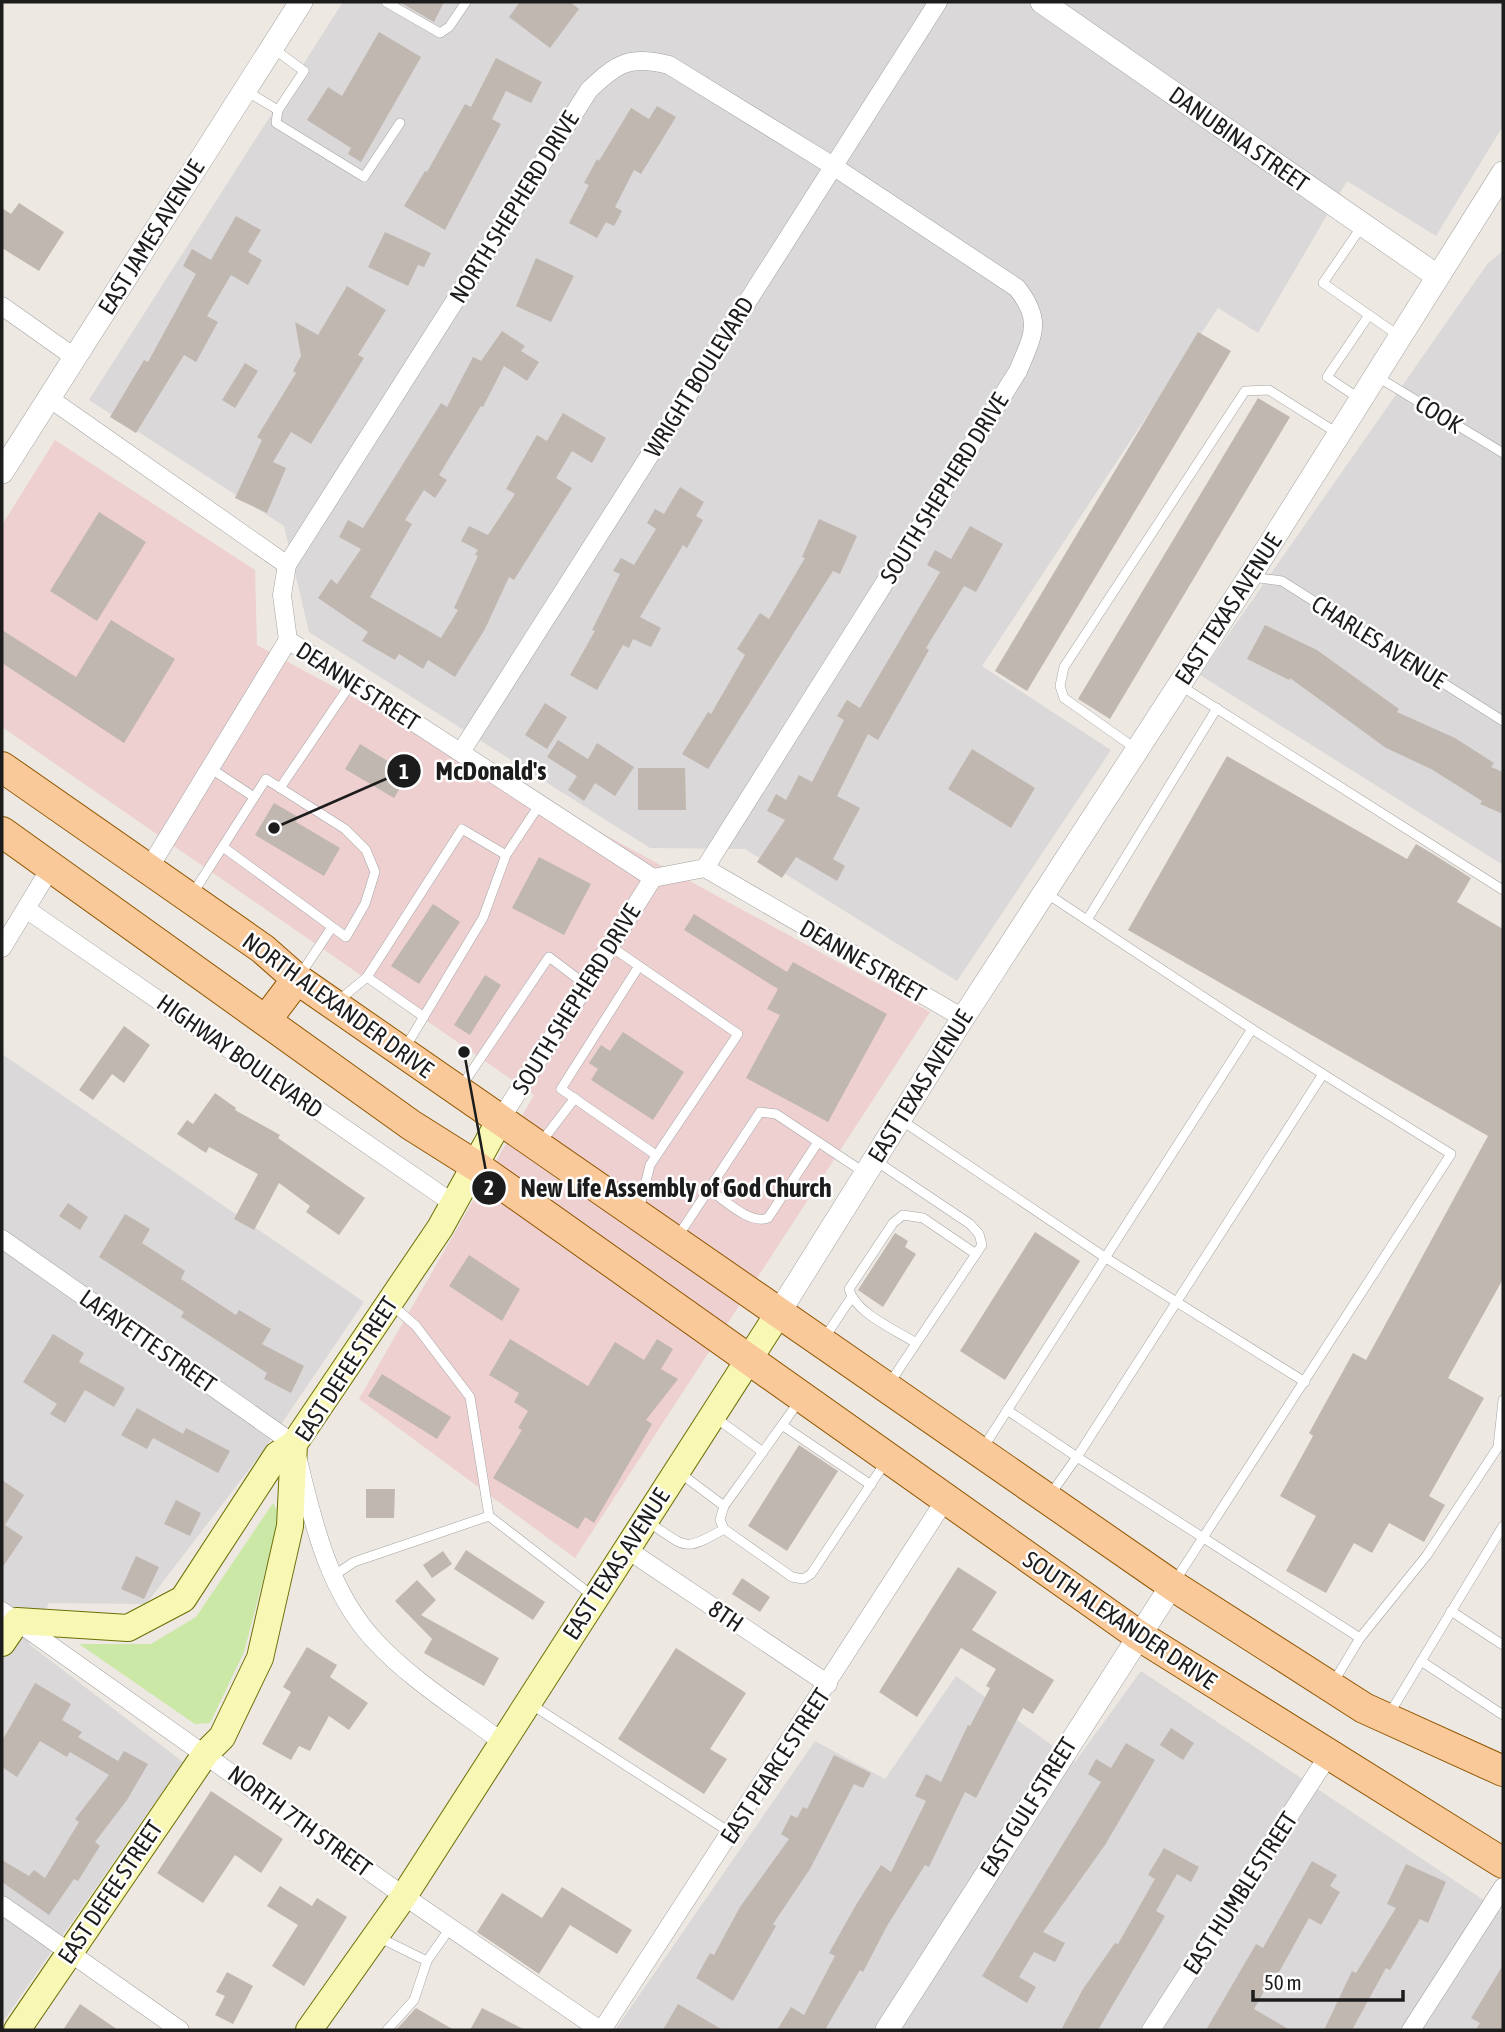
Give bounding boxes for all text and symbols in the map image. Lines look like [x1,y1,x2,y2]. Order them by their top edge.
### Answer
street label: DANUBINA STREET [1164,81,1314,197]
street label: NORTH SHEPHERD DRIVE [444,106,584,308]
street label: EAST JAMES AVENUE [93,155,209,319]
street label: WRIGHT BOULEVARD [639,292,759,462]
street label: SOUTH SHEPHERD DRIVE [875,388,1013,588]
street label: COOK [1411,390,1468,439]
street label: EAST TEXAS AVENUE [1169,529,1287,689]
street label: CHARLES AVENUE [1307,590,1451,694]
street label: DEANNE STREET [292,636,425,736]
callout: McDonald's [386,748,560,795]
text: McDonald's [436,756,546,786]
text: 1 [399,759,409,783]
street label: SOUTH SHEPHERD DRIVE [507,899,645,1099]
street label: DEANNE STREET [795,914,931,1008]
street label: NORTH ALEXANDER DRIVE [238,927,438,1083]
street label: HIGHWAY BOULEVARD [152,989,328,1123]
street label: EAST TEXAS AVENUE [862,1005,978,1167]
callout: New Life Assembly of God Church [471,1164,845,1211]
text: New Life Assembly of God Church [520,1173,832,1203]
text: 2 [484,1175,494,1199]
street label: LAFAYETTE STREET [75,1284,222,1398]
street label: EAST DEFEE STREET [289,1291,403,1446]
street label: EAST TEXAS AVENUE [557,1484,675,1644]
street label: SOUTH ALEXANDER DRIVE [1019,1545,1221,1695]
street label: 8TH [704,1595,748,1637]
street label: EAST PEARCE STREET [715,1683,835,1849]
street label: EAST GULF STREET [975,1732,1082,1881]
street label: NORTH 7TH STREET [223,1760,377,1882]
street label: EAST HUMBLE STREET [1178,1806,1303,1979]
street label: EAST DEFEE STREET [52,1815,168,1969]
scale bar [1253,1958,1404,2002]
text: 50 m [1264,1970,1302,1994]

